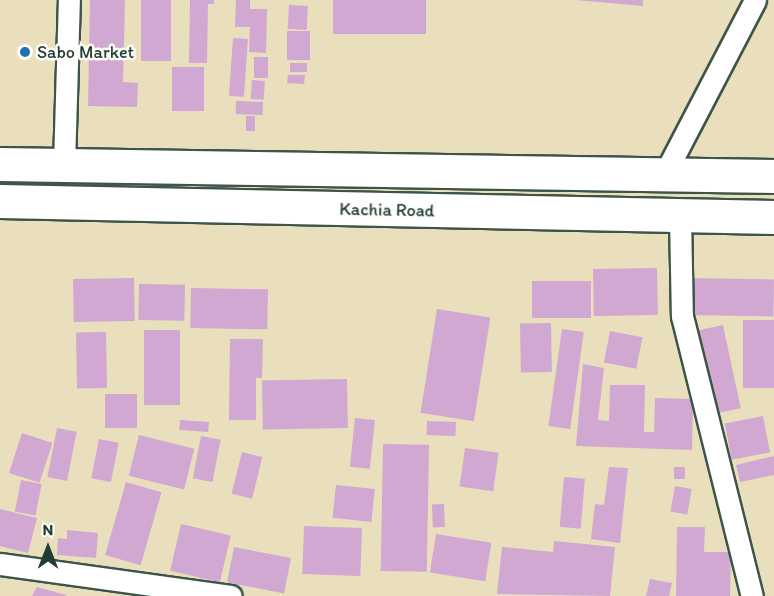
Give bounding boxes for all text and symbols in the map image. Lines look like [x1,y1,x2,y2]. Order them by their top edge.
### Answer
place label: Sabo Market [37,41,134,63]
marker: Sabo Market [18,45,32,59]
street label: Kachia Road [339,198,435,222]
north arrow [18,518,78,578]
text: N [43,520,53,539]

